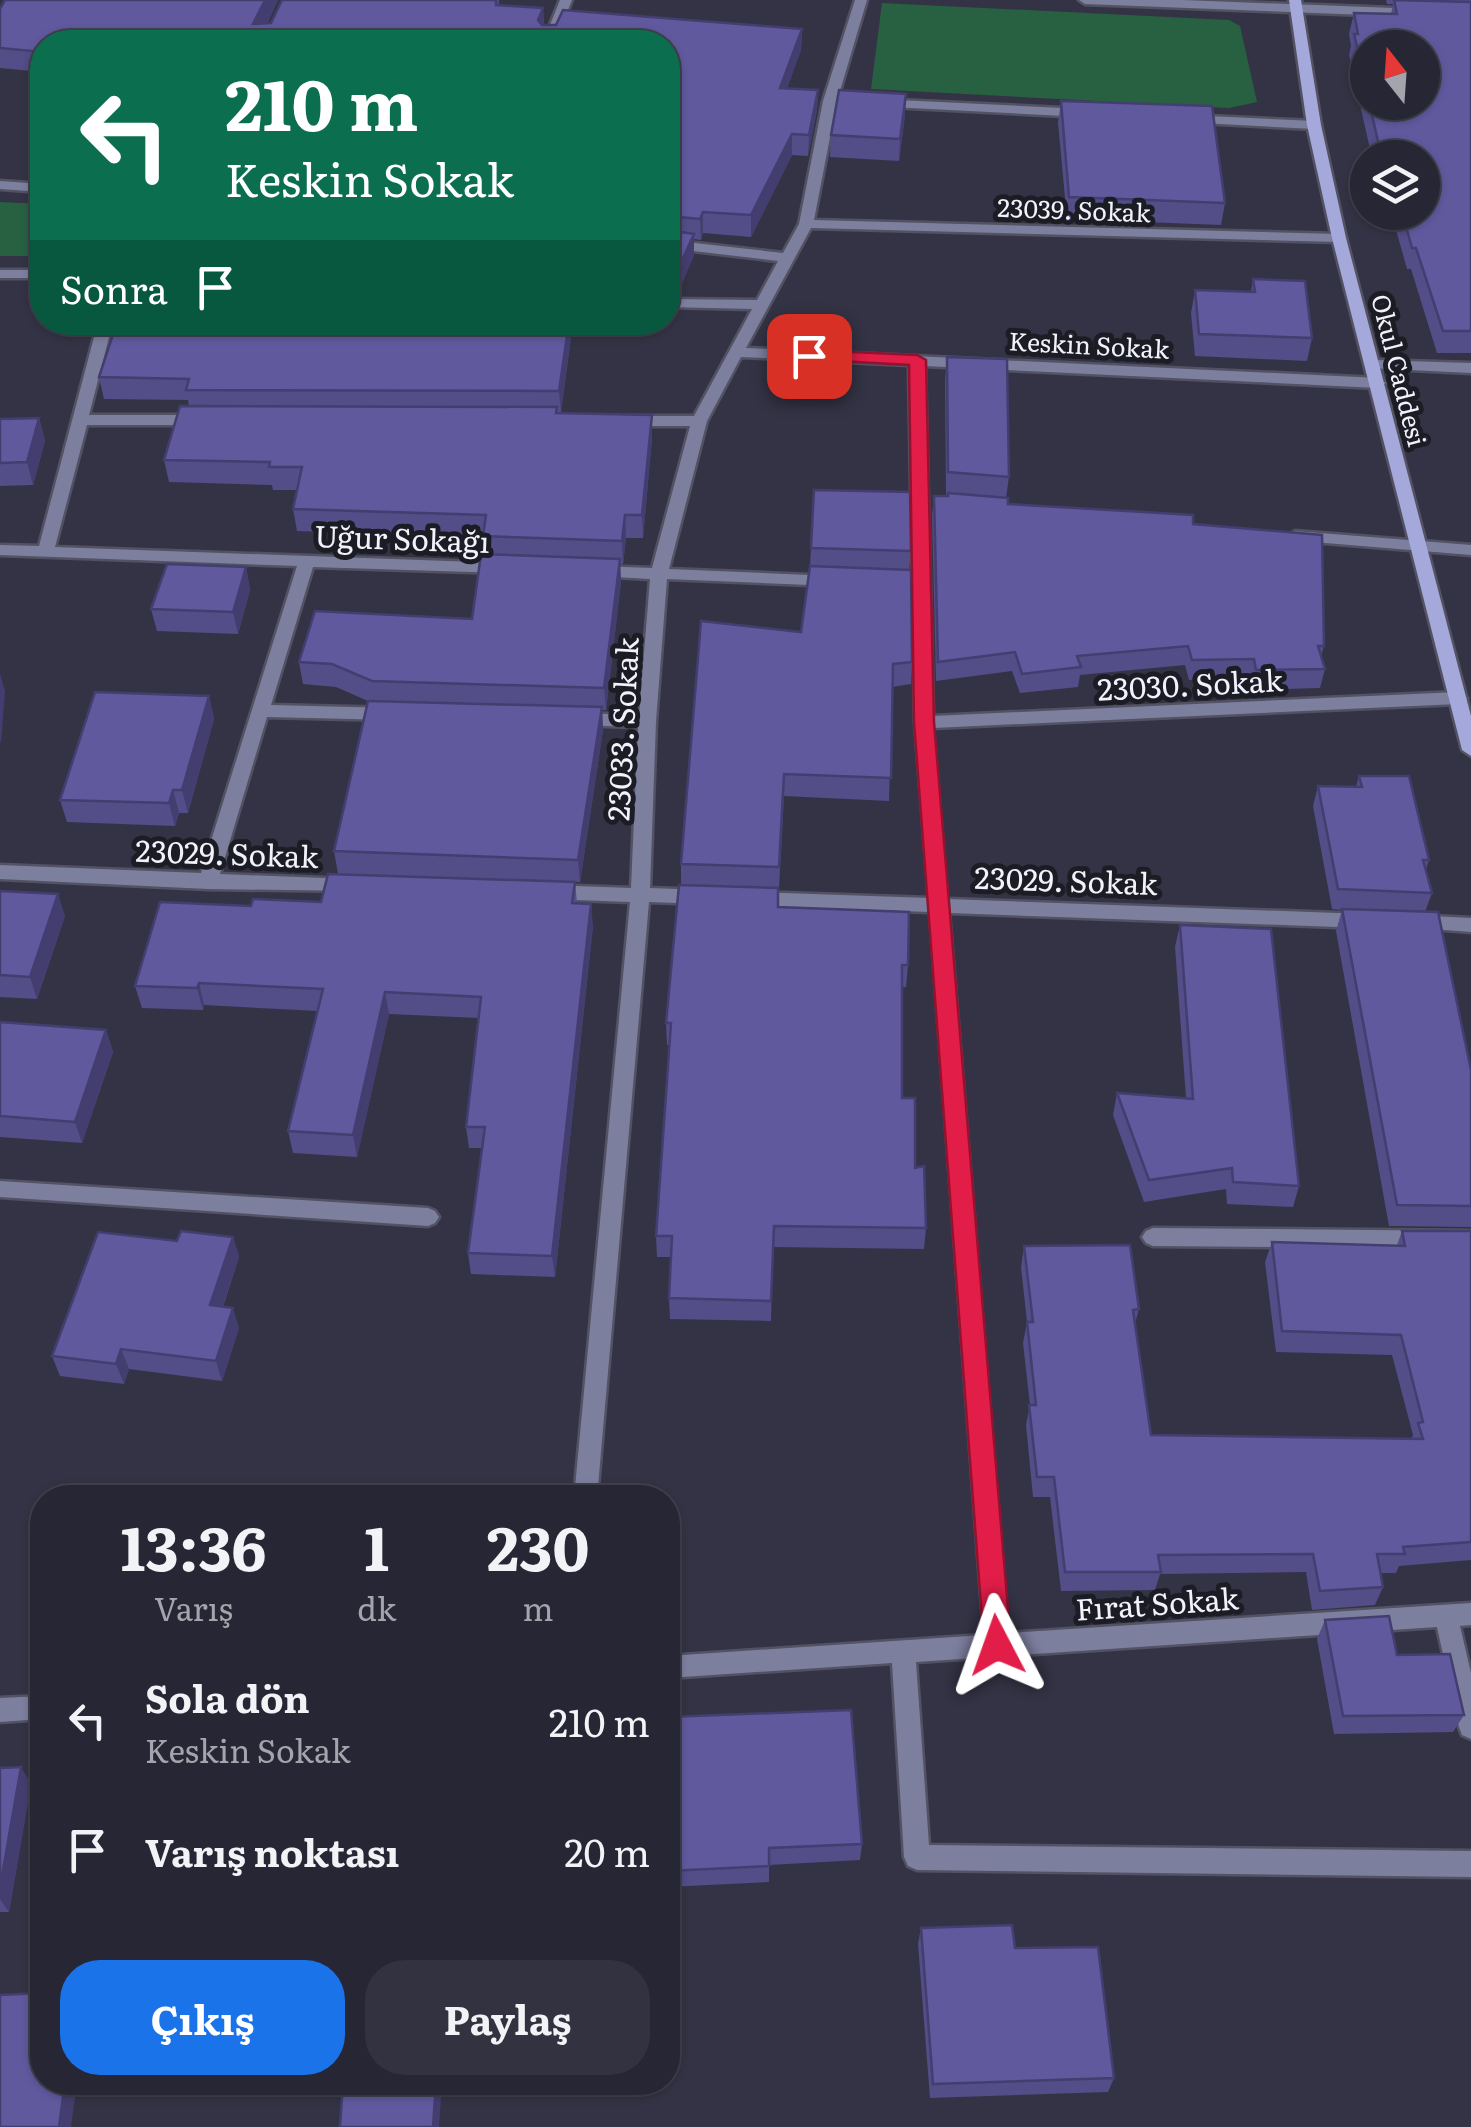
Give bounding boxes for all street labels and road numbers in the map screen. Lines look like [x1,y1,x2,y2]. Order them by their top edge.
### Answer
street label: 23039. Sokak [997,188,1152,230]
street label: Okul Caddesi [1363,290,1437,450]
street label: Keskin Sokak [1008,321,1171,367]
street label: Uğur Sokağı [314,512,490,562]
street label: 23033. Sokak [594,635,648,822]
street label: 23030. Sokak [1096,656,1285,710]
street label: 23029. Sokak [135,827,320,877]
street label: 23029. Sokak [974,854,1159,904]
street label: Fırat Sokak [1074,1574,1241,1630]

